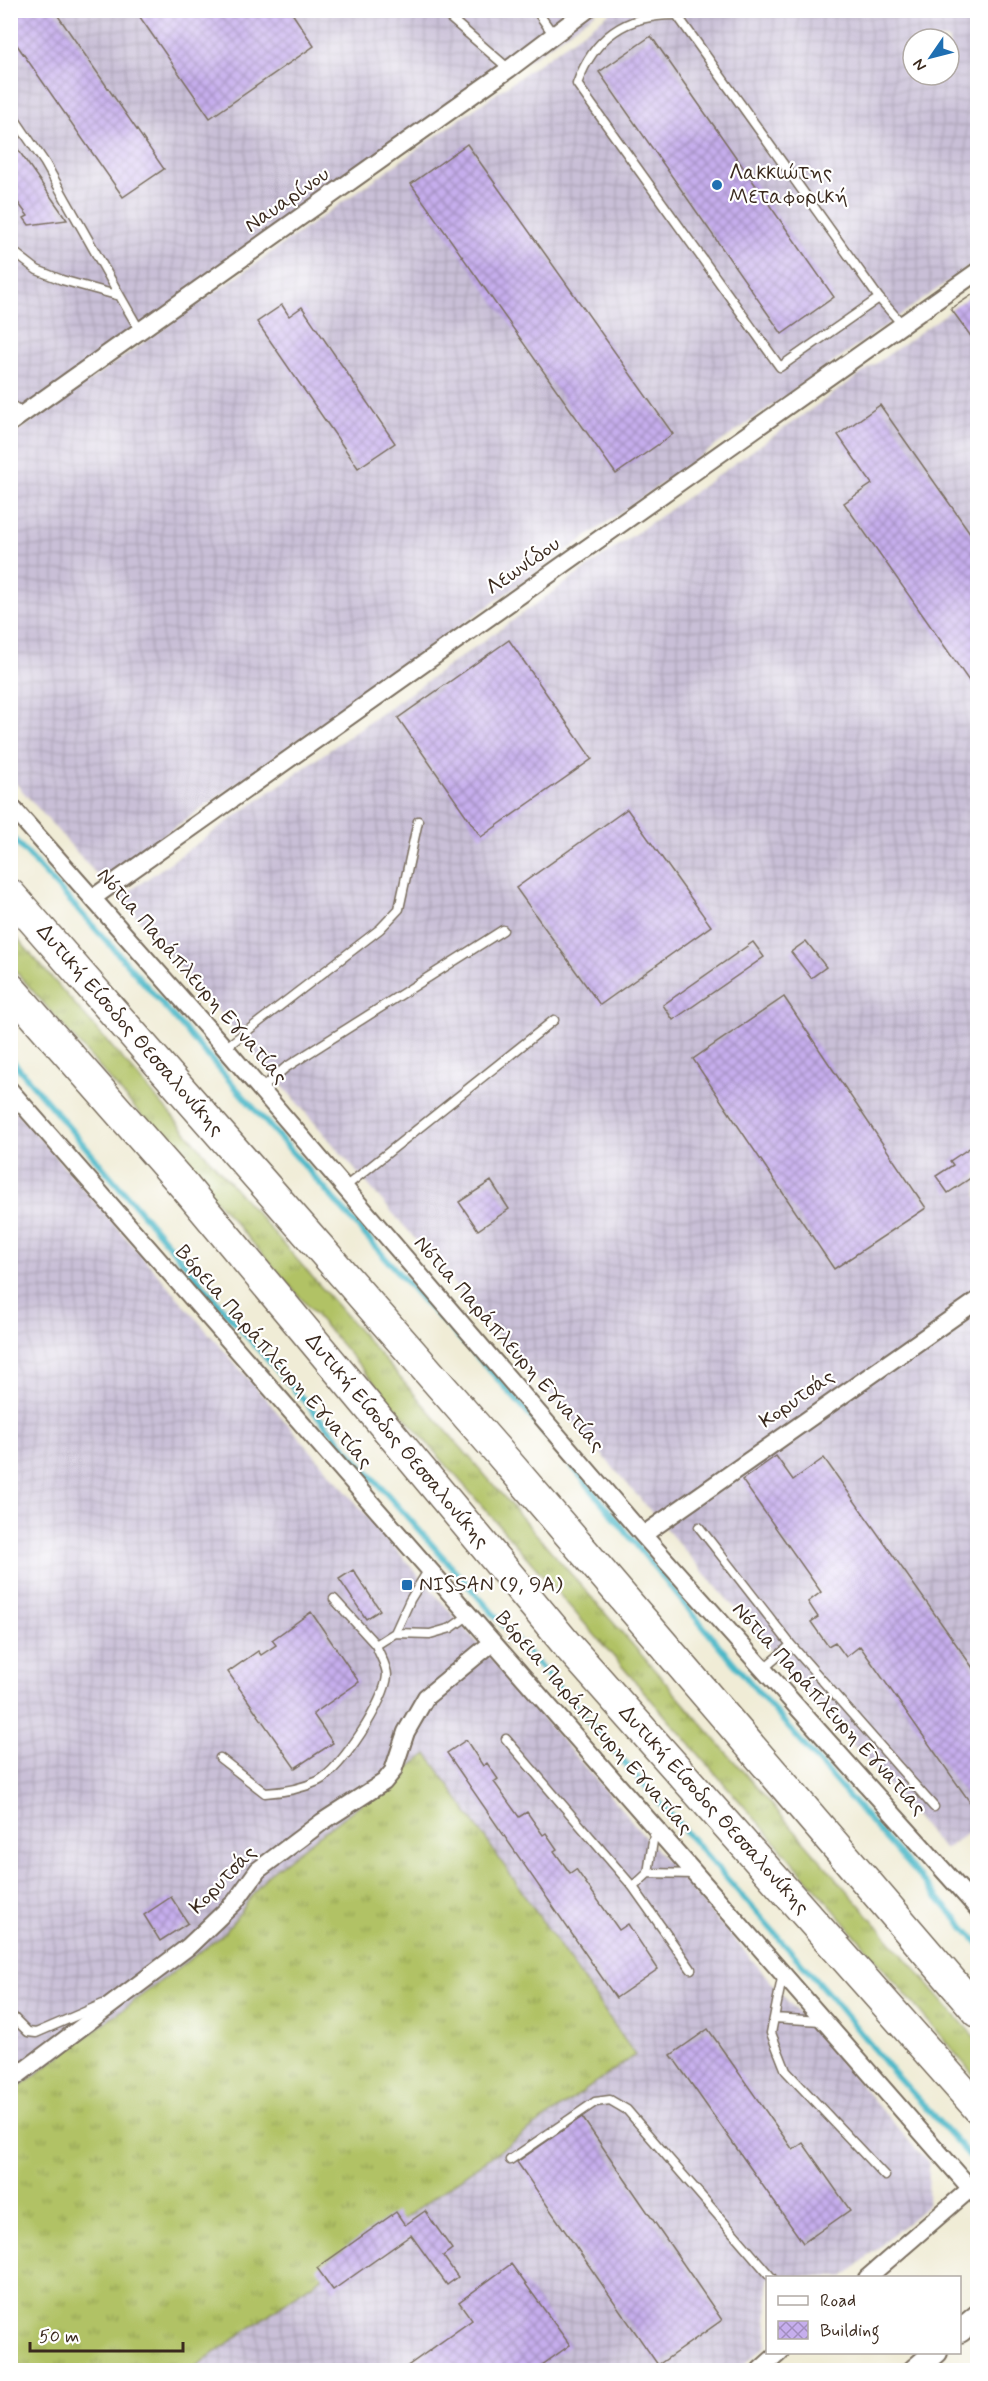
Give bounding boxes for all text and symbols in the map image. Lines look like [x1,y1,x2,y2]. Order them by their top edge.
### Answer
north arrow [901,27,961,87]
text: N [908,54,932,75]
place label: Λακκιώτης Μεταφορική [729,159,848,211]
street label: Ναυαρίνου [239,161,335,239]
marker: Λακκιώτης Μεταφορική [710,178,724,192]
street label: Λεωνίδου [480,530,566,602]
street label: Νότια Παράπλευρη Εγνατίας [90,862,294,1090]
street label: Δυτική Είσοδος Θεσσαλονίκης [30,918,230,1142]
street label: Νότια Παράπλευρη Εγνατίας [407,1230,611,1458]
street label: Βόρεια Παράπλευρη Εγνατίας [169,1239,379,1475]
street label: Δυτική Είσοδος Θεσσαλονίκης [299,1327,495,1555]
street label: Κορυτσάς [754,1363,840,1435]
place label: NISSAN (9, 9Α) [419,1571,563,1599]
marker: NISSAN (9, 9Α) [400,1578,414,1592]
street label: Νότια Παράπλευρη Εγνατίας [726,1596,932,1822]
street label: Βόρεια Παράπλευρη Εγνατίας [489,1605,699,1841]
street label: Δυτική Είσοδος Θεσσαλονίκης [612,1699,816,1921]
street label: Κορυτσάς [183,1839,263,1921]
legend [766,2276,961,2354]
text: Road [820,2289,856,2313]
scale bar [30,2315,183,2353]
text: Building [820,2319,880,2345]
text: 50 m [39,2325,79,2349]

